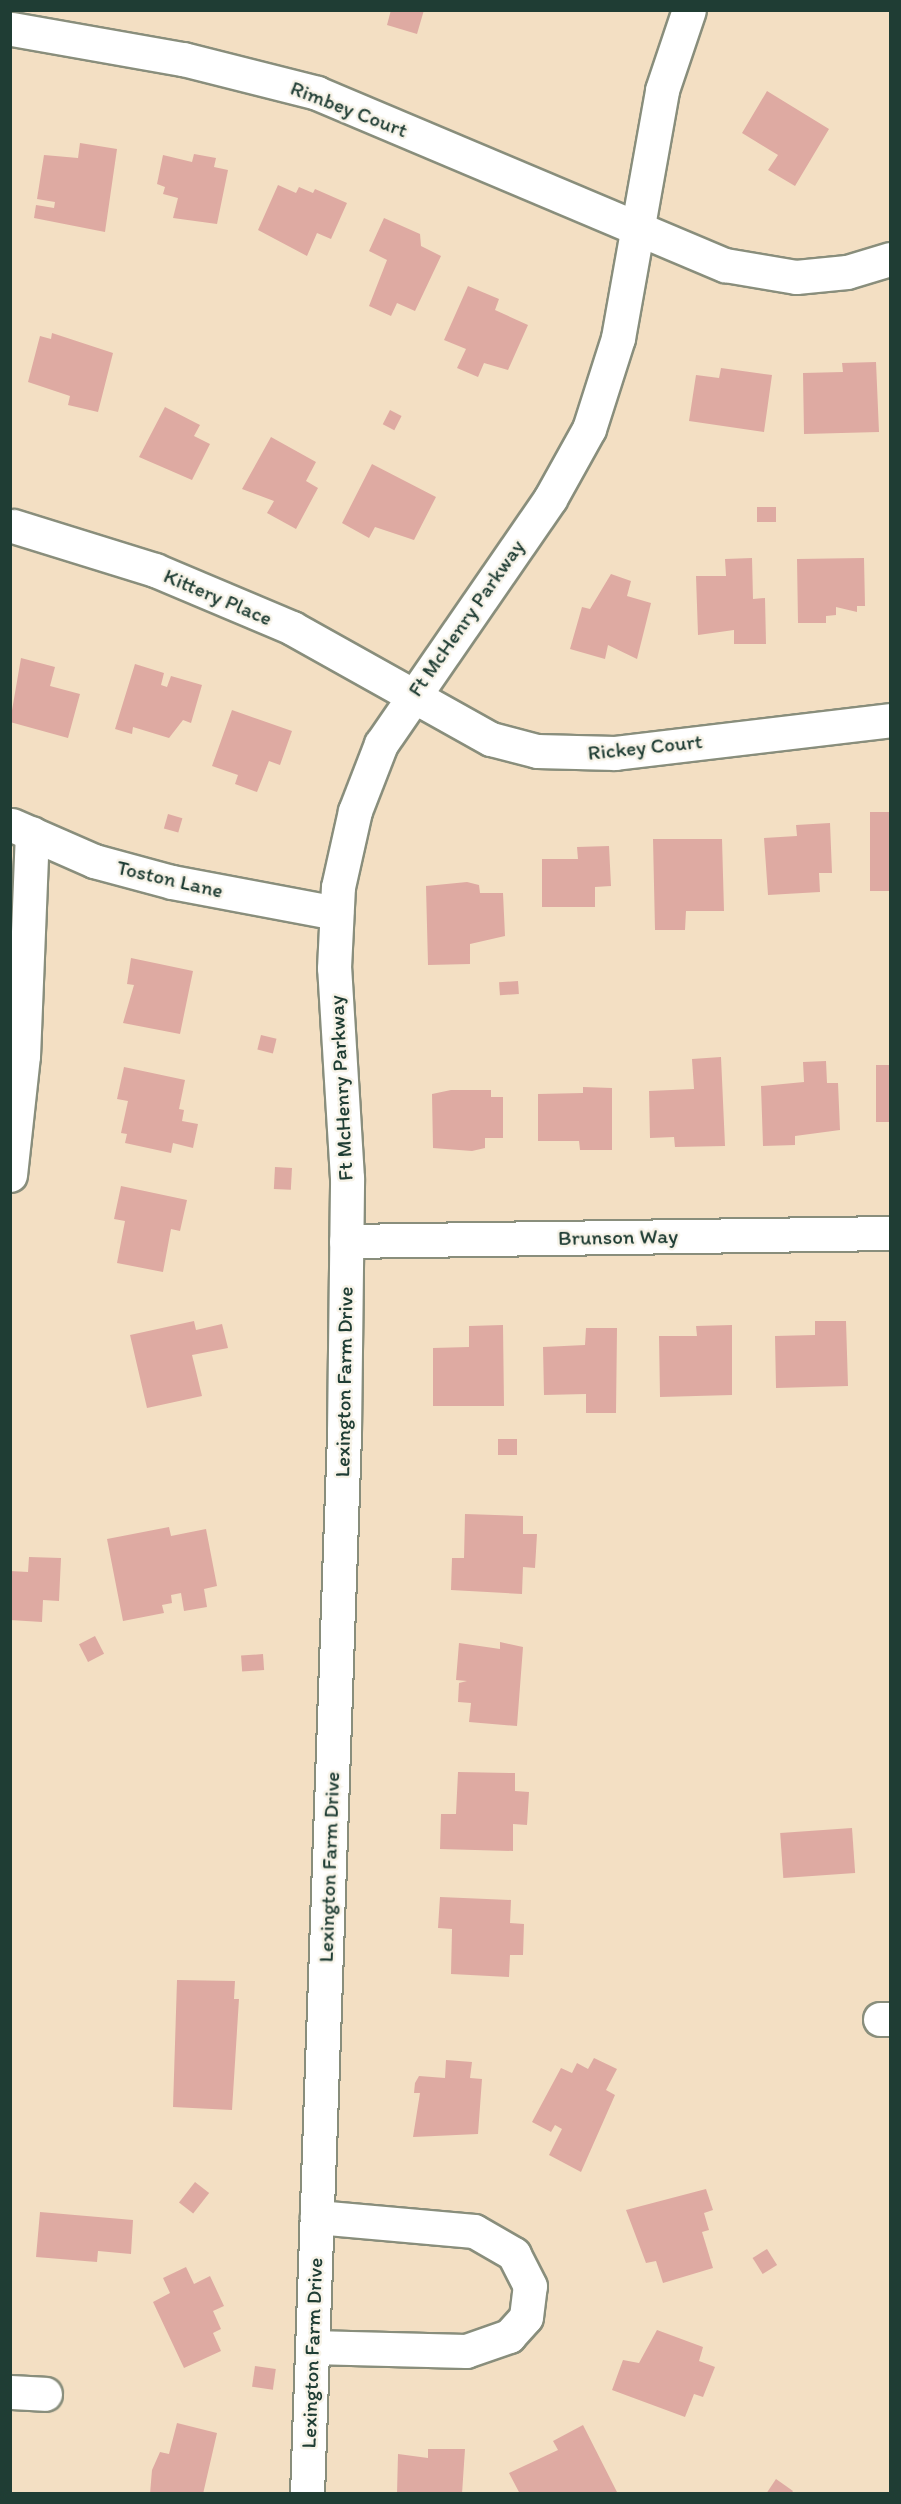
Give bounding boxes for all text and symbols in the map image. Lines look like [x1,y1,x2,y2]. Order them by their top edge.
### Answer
street label: Rimbey Court [287,75,411,143]
street label: Ft McHenry Parkway [403,535,529,701]
street label: Kittery Place [160,563,276,631]
street label: Rickey Court [586,728,704,766]
street label: Toston Lane [114,855,226,903]
street label: Ft McHenry Parkway [324,995,358,1181]
street label: Brunson Way [558,1223,678,1251]
street label: Lexington Farm Drive [330,1286,358,1478]
street label: Lexington Farm Drive [313,1771,345,1963]
street label: Lexington Farm Drive [296,2257,328,2449]

